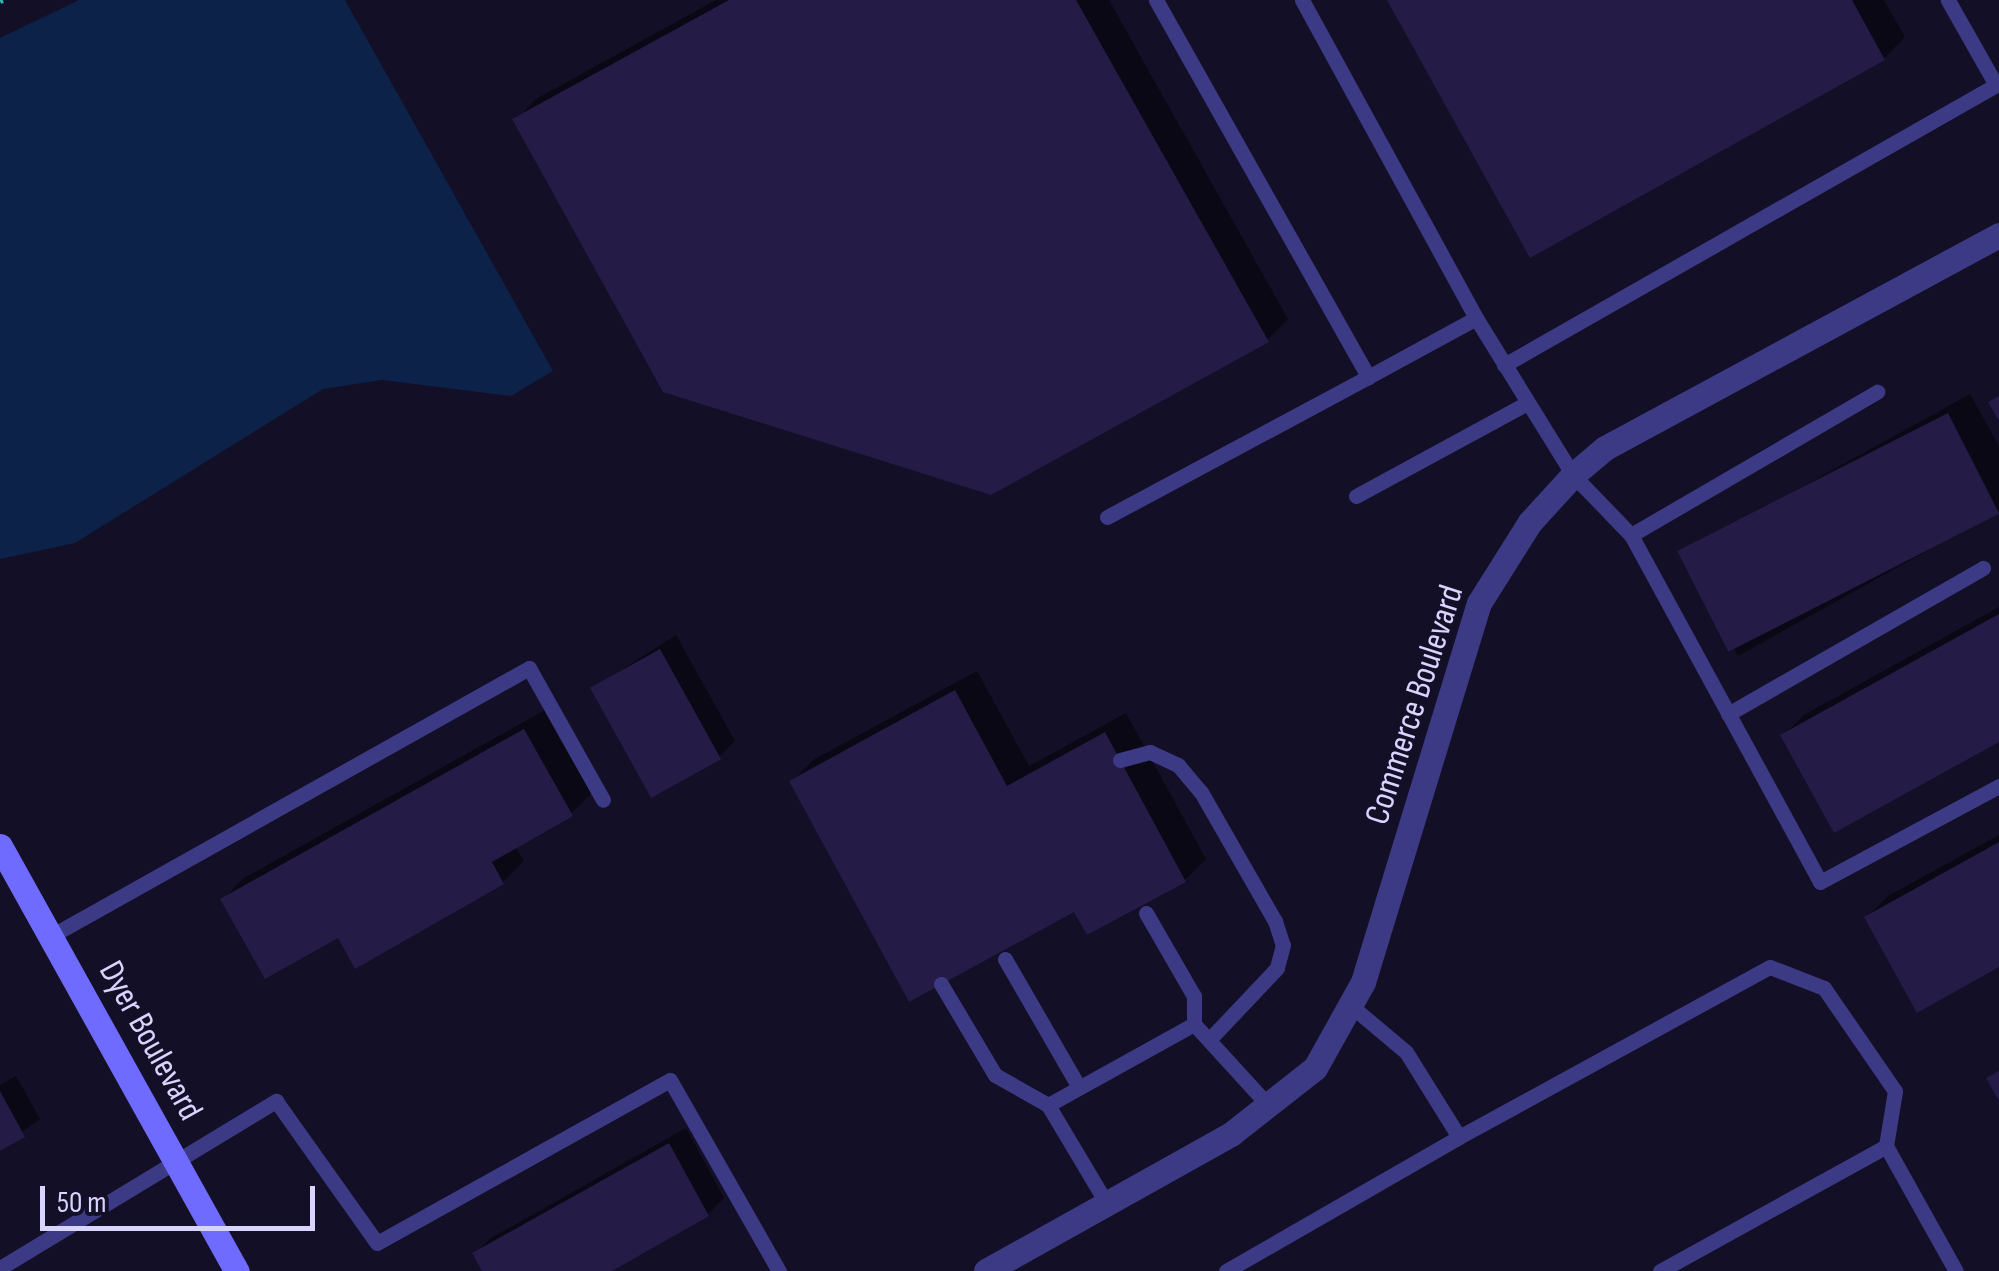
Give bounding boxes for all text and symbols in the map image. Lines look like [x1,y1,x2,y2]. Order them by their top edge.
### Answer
street label: Commerce Boulevard [1357,580,1473,830]
street label: Dyer Boulevard [89,954,211,1128]
scale bar [45,1166,320,1228]
text: 50 m [57,1185,106,1221]

